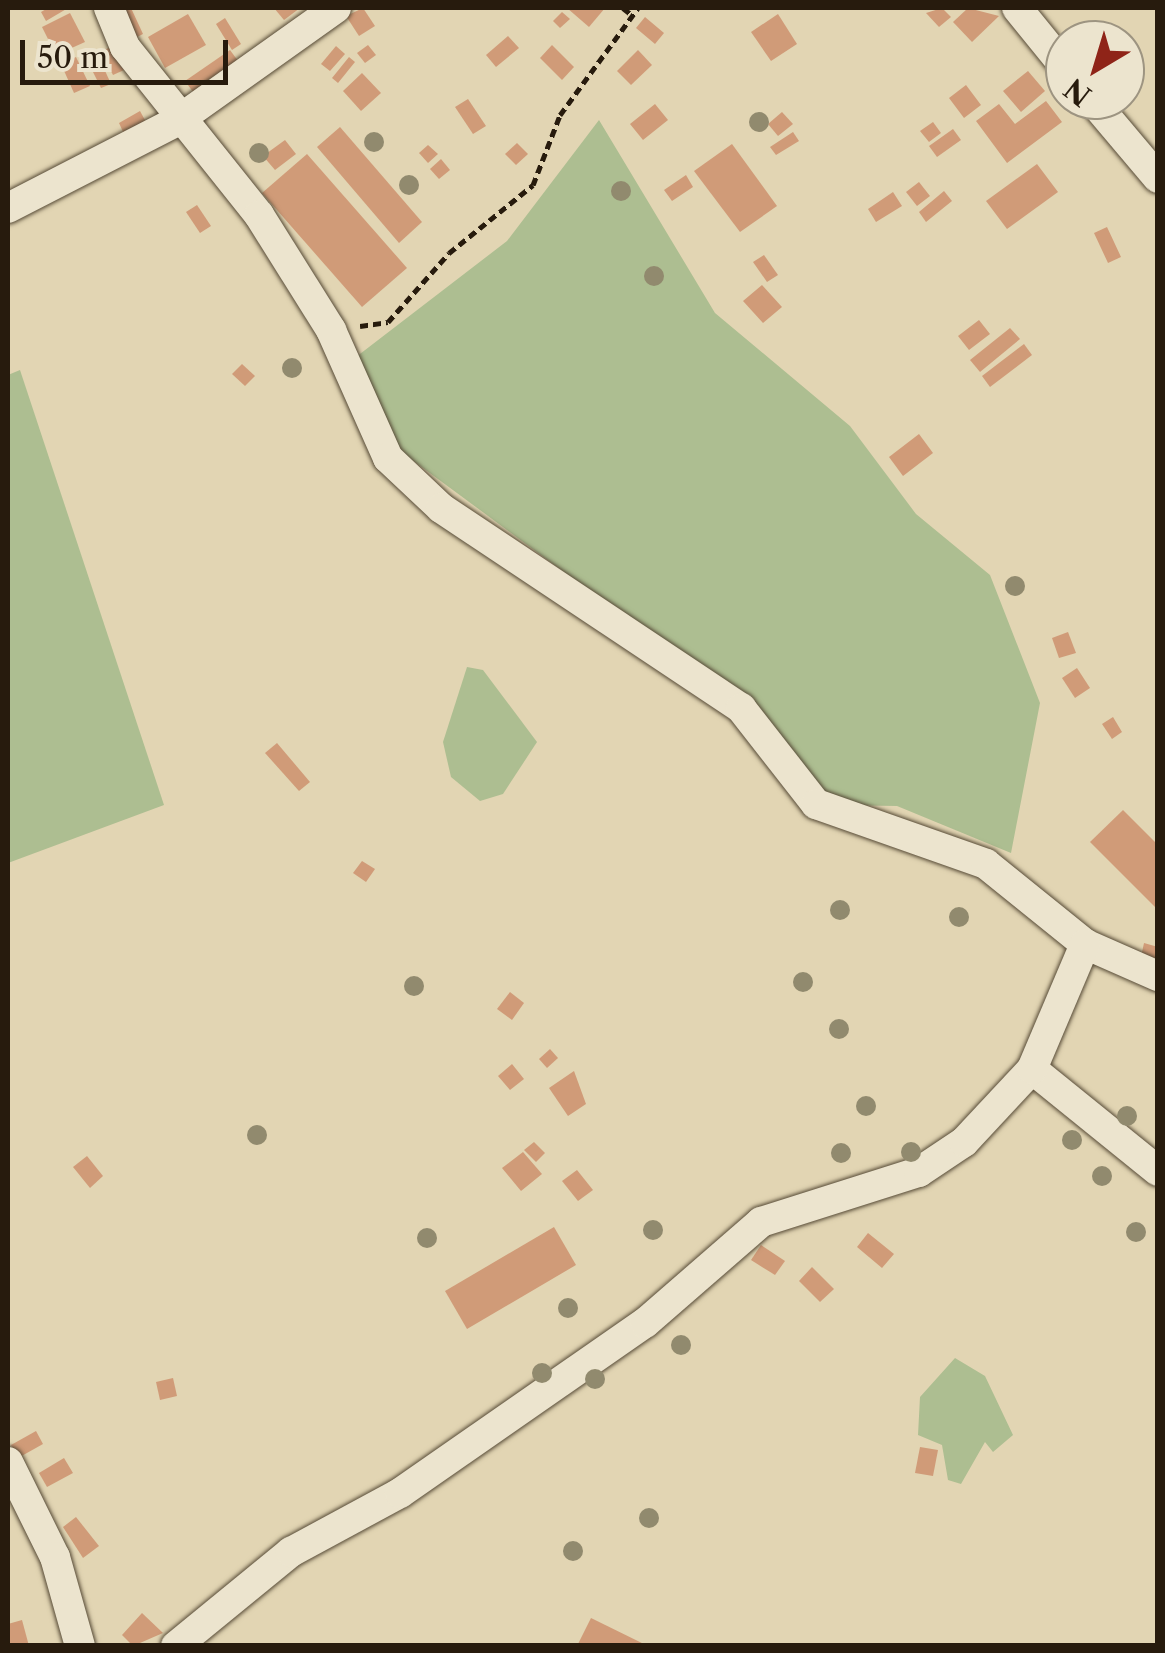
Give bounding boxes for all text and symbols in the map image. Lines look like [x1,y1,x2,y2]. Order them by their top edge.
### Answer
scale bar [25,20,232,82]
north arrow [1045,20,1145,120]
text: 50 m [37,39,108,76]
text: N [1058,71,1098,113]

